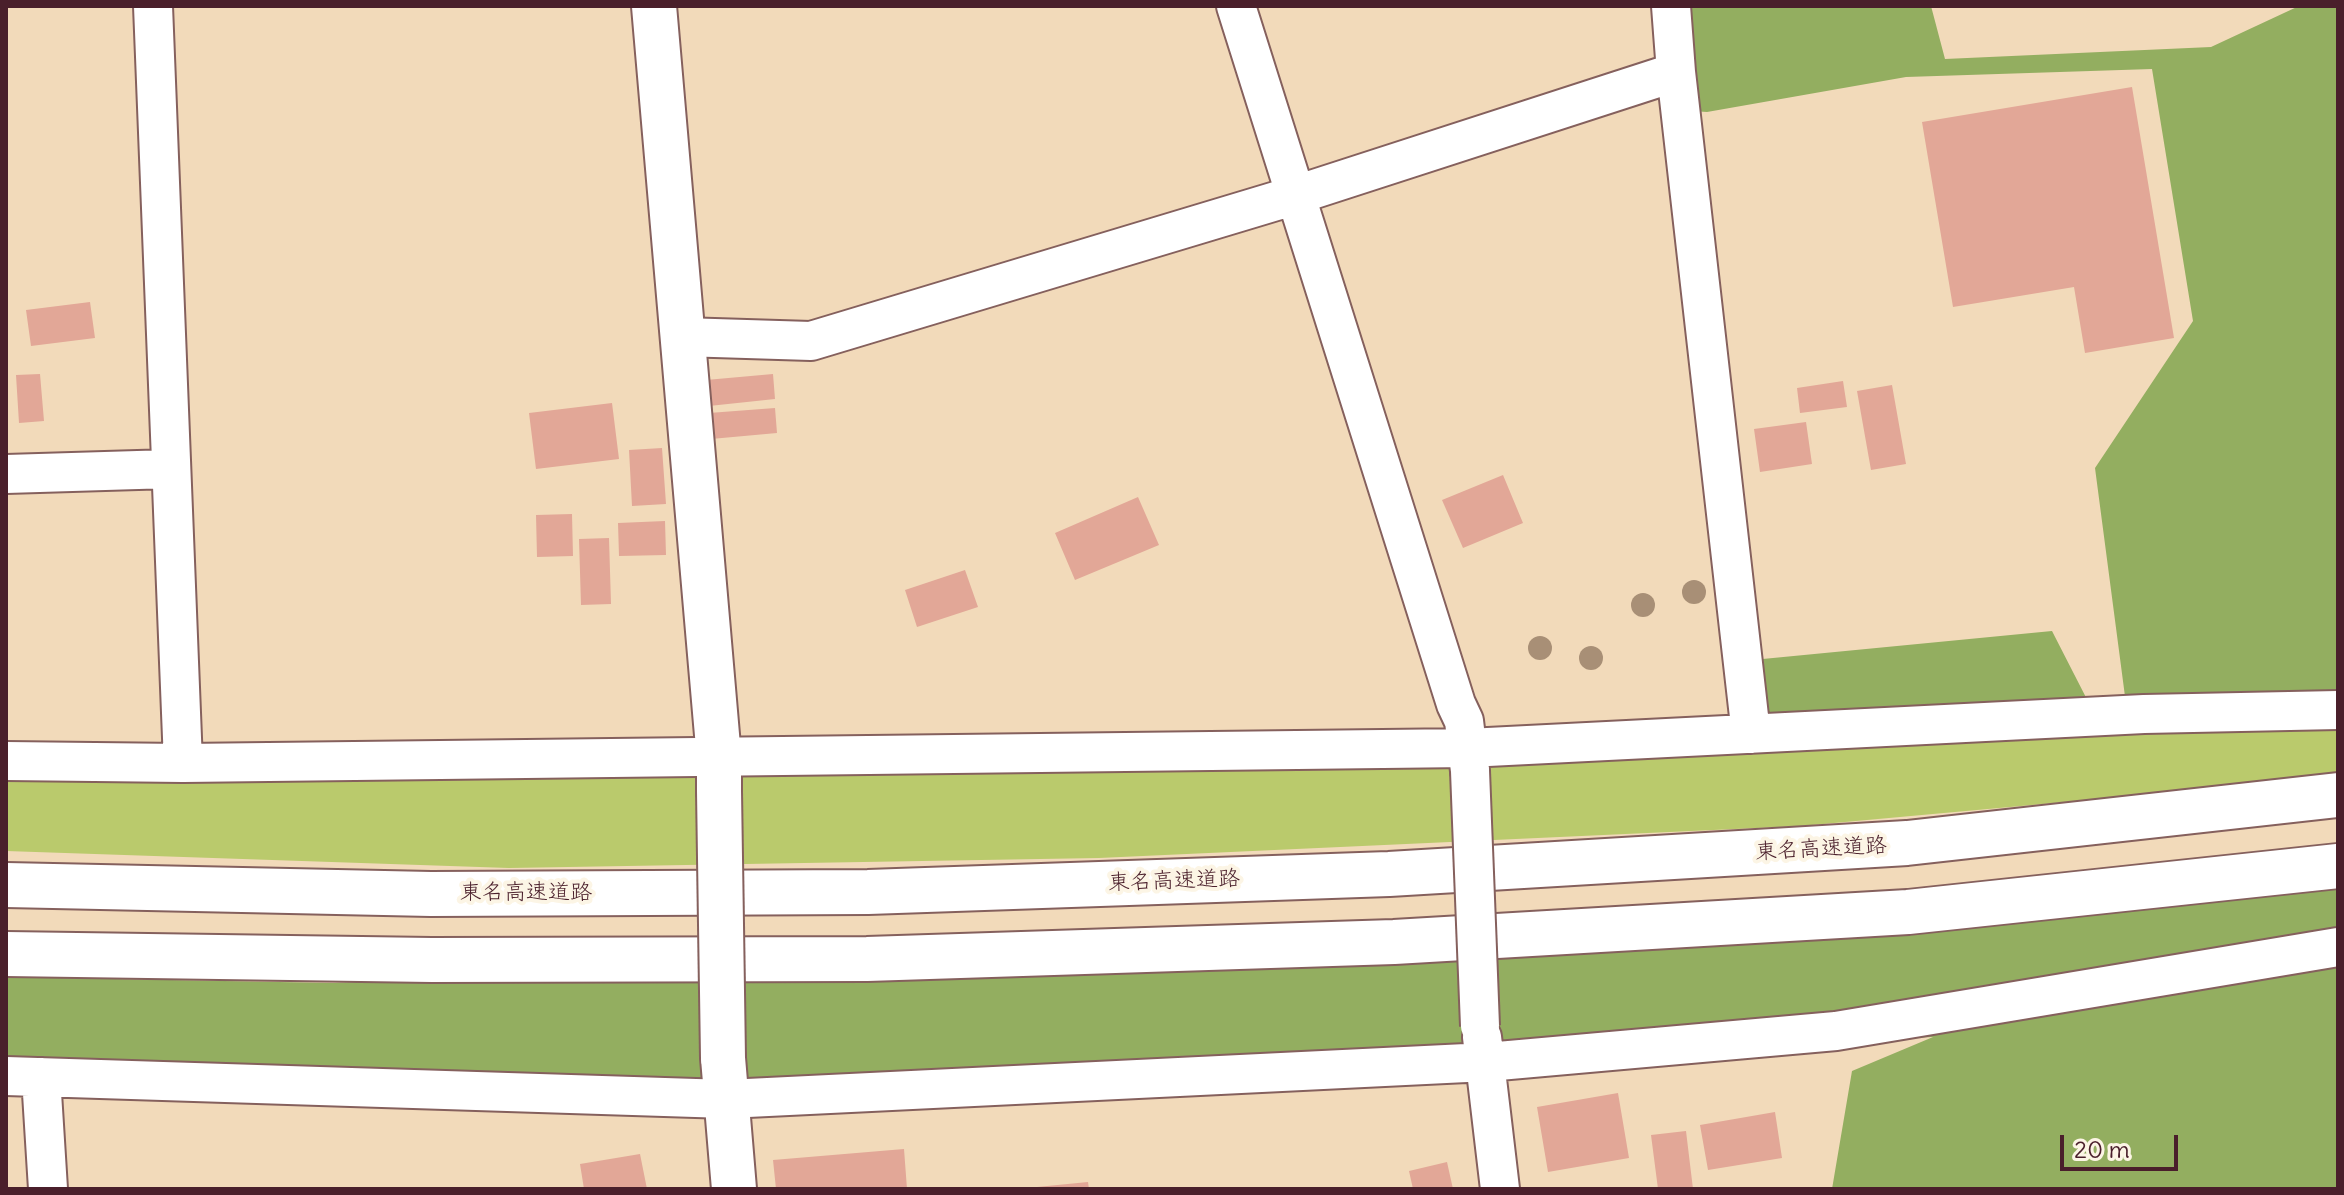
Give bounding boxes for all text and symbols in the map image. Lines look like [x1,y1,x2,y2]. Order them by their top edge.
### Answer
street label: 東名高速道路 [1754,832,1888,866]
street label: 東名高速道路 [1108,866,1240,896]
street label: 東名高速道路 [460,880,592,906]
scale bar [2064,1119,2182,1169]
text: 20 m [2074,1134,2130,1164]

